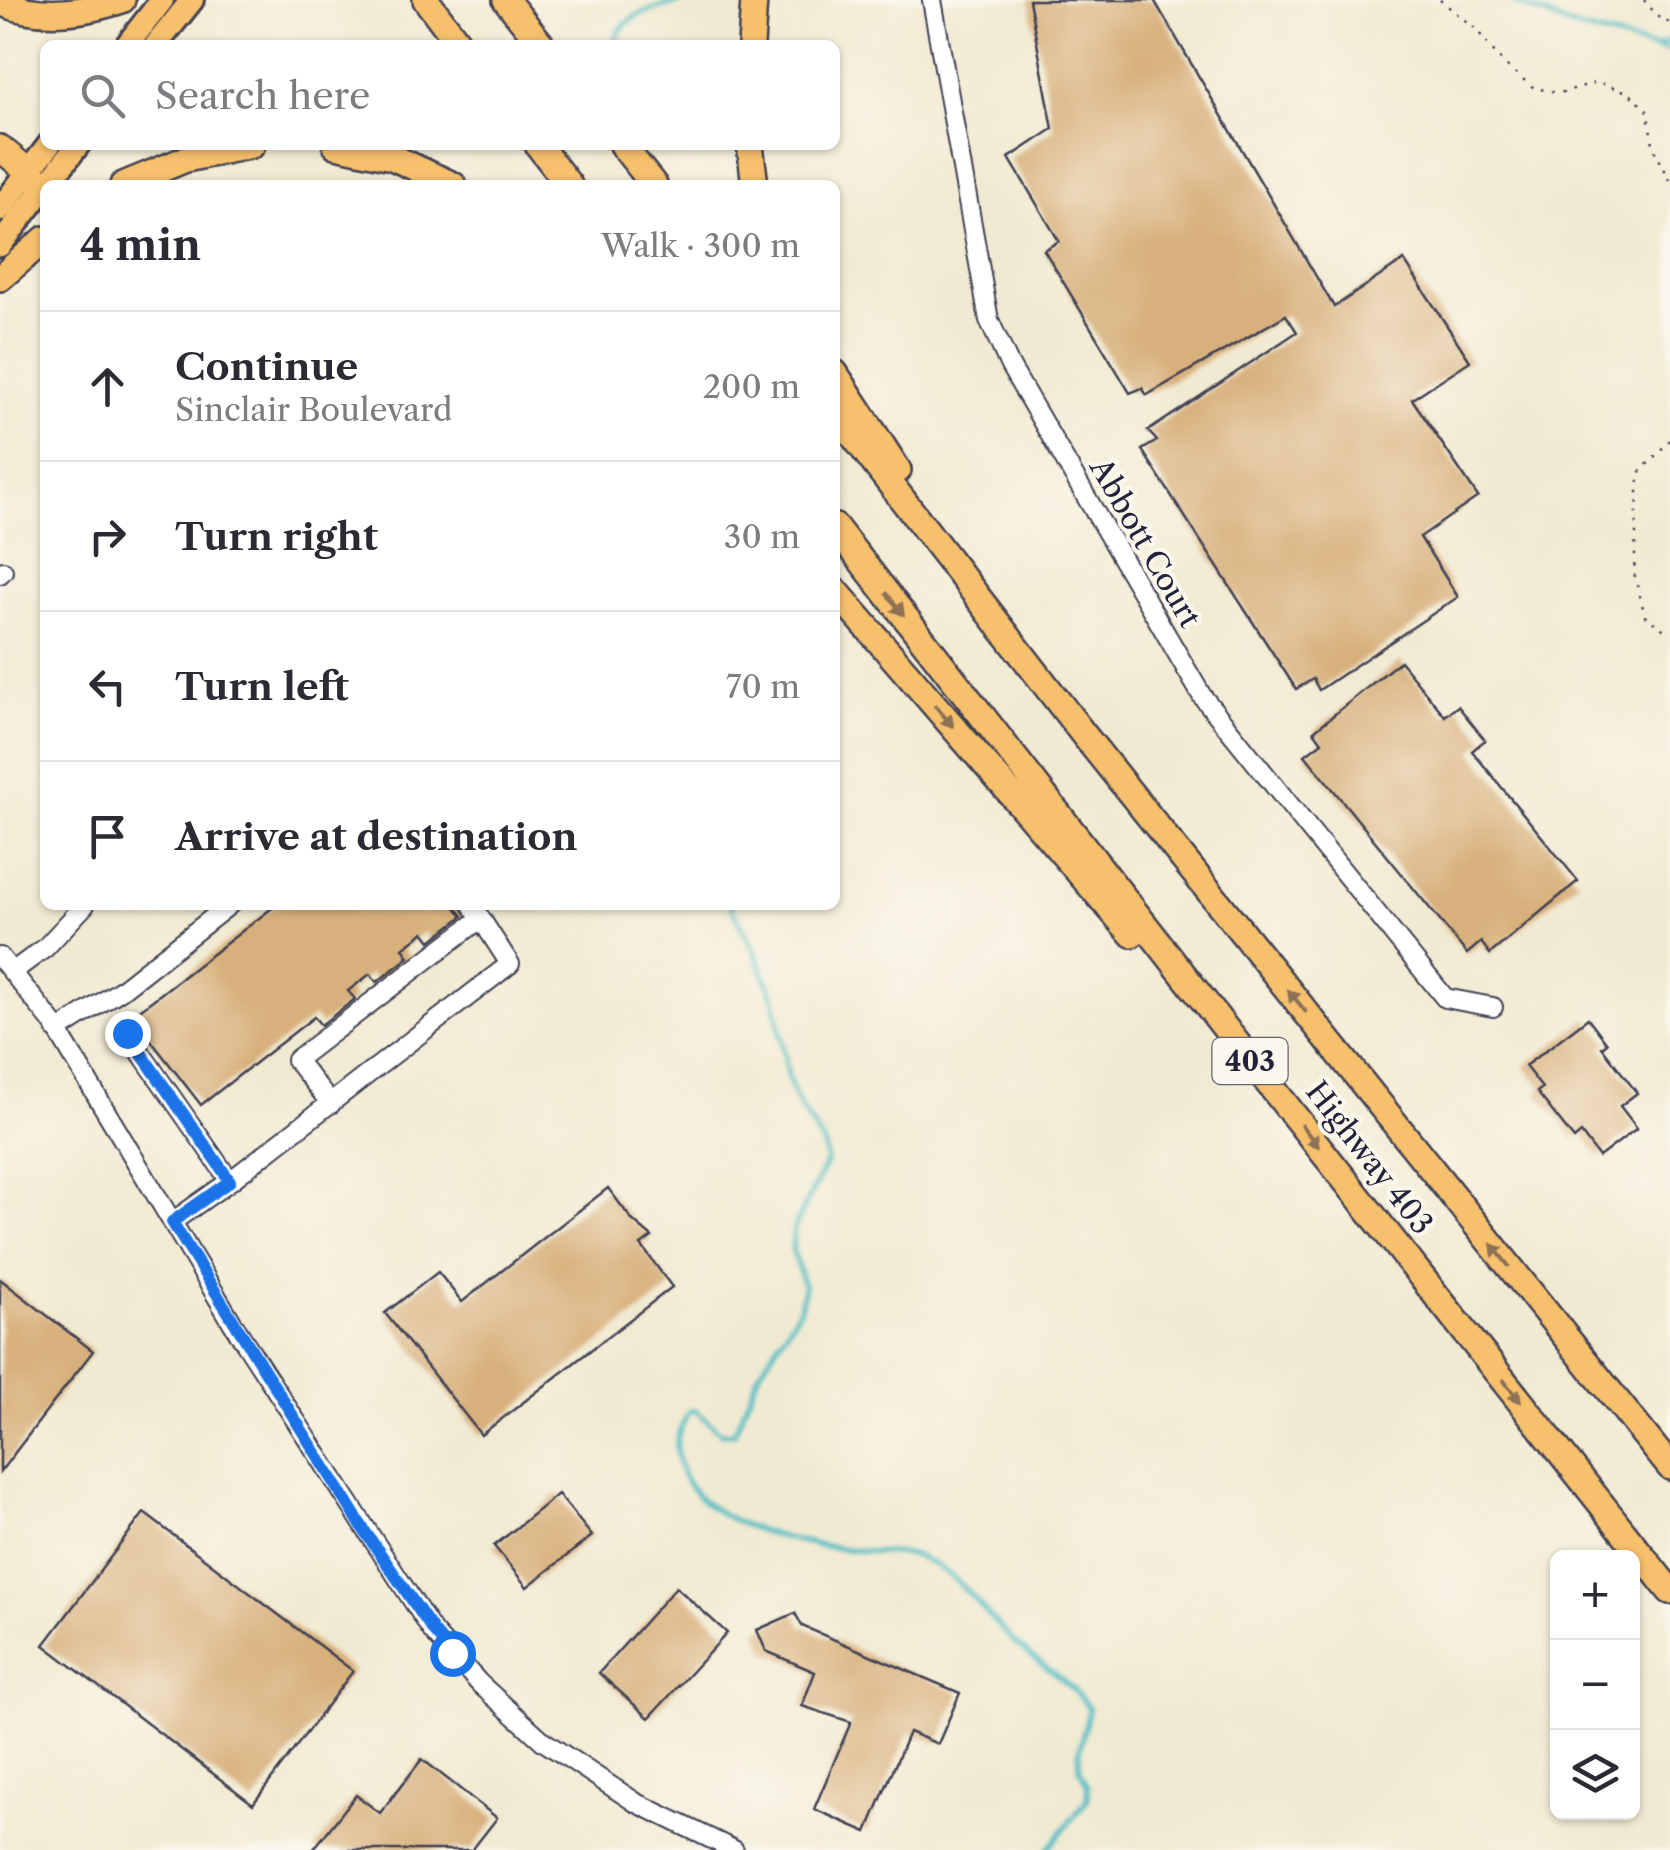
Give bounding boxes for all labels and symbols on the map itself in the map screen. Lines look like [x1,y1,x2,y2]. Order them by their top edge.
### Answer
street label: Abbott Court [1082,451,1209,634]
one-way arrow [884,591,905,616]
one-way arrow [933,704,955,729]
one-way arrow [1287,988,1308,1014]
route end [105,1011,151,1057]
road number: 403 [1212,1038,1288,1084]
street label: Highway 403 [1298,1074,1441,1242]
one-way arrow [1299,1123,1320,1149]
one-way arrow [1490,1242,1511,1267]
one-way arrow [1501,1378,1521,1404]
route start [430,1631,476,1677]

